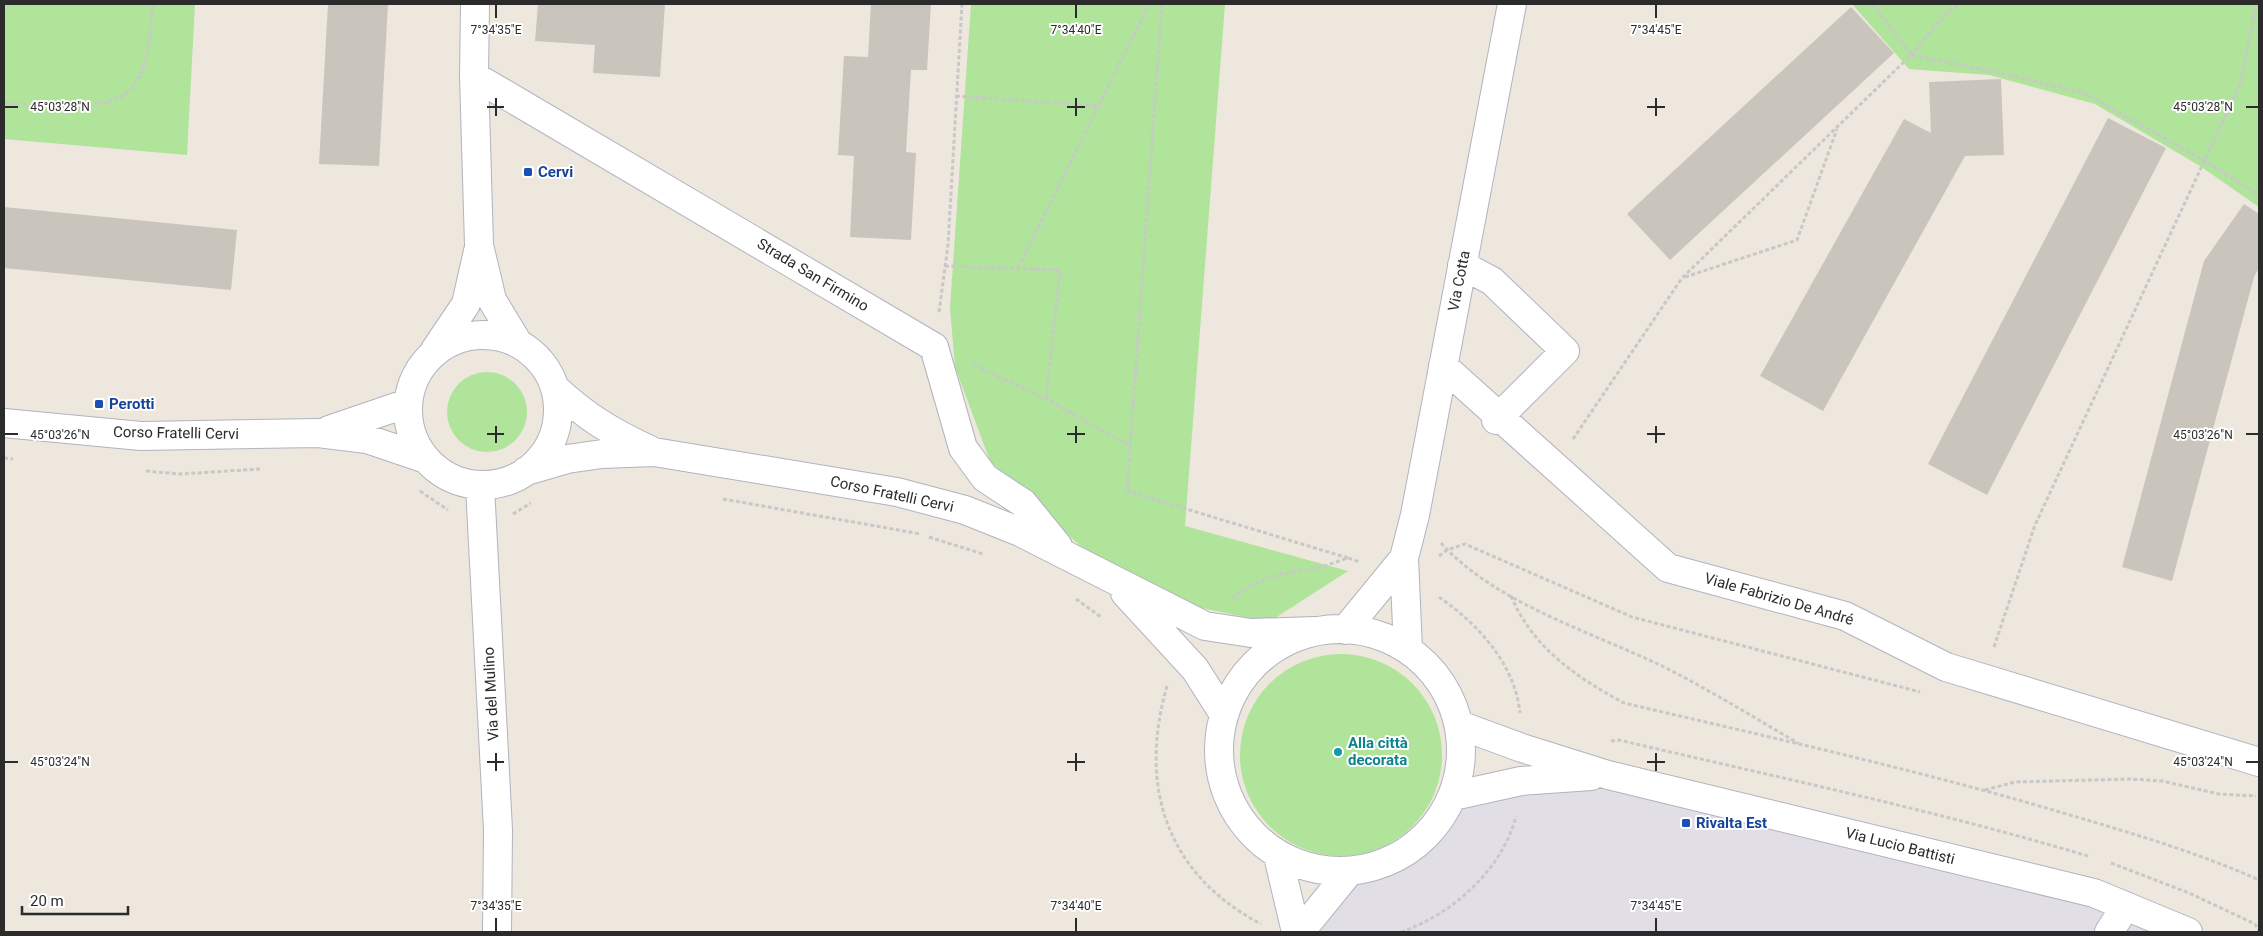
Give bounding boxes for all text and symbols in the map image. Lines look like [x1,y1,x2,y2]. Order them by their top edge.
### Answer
text: 7°34'35"E [471,23,522,37]
text: 7°34'40"E [1051,23,1102,37]
text: 7°34'45"E [1631,23,1682,37]
text: 45°03'28"N [30,100,90,114]
text: 45°03'28"N [2173,100,2233,114]
place label: Cervi [538,163,573,181]
marker: Cervi [522,166,534,178]
street label: Strada San Firmino [754,235,872,315]
street label: Via Cotta [1444,249,1474,313]
place label: Perotti [109,395,155,413]
marker: Perotti [93,398,105,410]
street label: Corso Fratelli Cervi [113,423,239,443]
text: 45°03'26"N [30,428,90,442]
text: 45°03'26"N [2173,428,2233,442]
street label: Corso Fratelli Cervi [829,472,955,516]
street label: Viale Fabrizio De André [1702,569,1856,629]
street label: Via del Mulino [480,646,502,742]
place label: Alla città decorata [1348,734,1408,769]
marker: Alla città decorata [1332,746,1344,758]
text: 45°03'24"N [30,755,90,769]
text: 45°03'24"N [2173,755,2233,769]
place label: Rivalta Est [1696,814,1767,832]
marker: Rivalta Est [1680,817,1692,829]
street label: Via Lucio Battisti [1843,824,1957,868]
scale bar [22,884,129,916]
text: 20 m [30,892,64,910]
text: 7°34'35"E [471,899,522,913]
text: 7°34'40"E [1051,899,1102,913]
text: 7°34'45"E [1631,899,1682,913]

